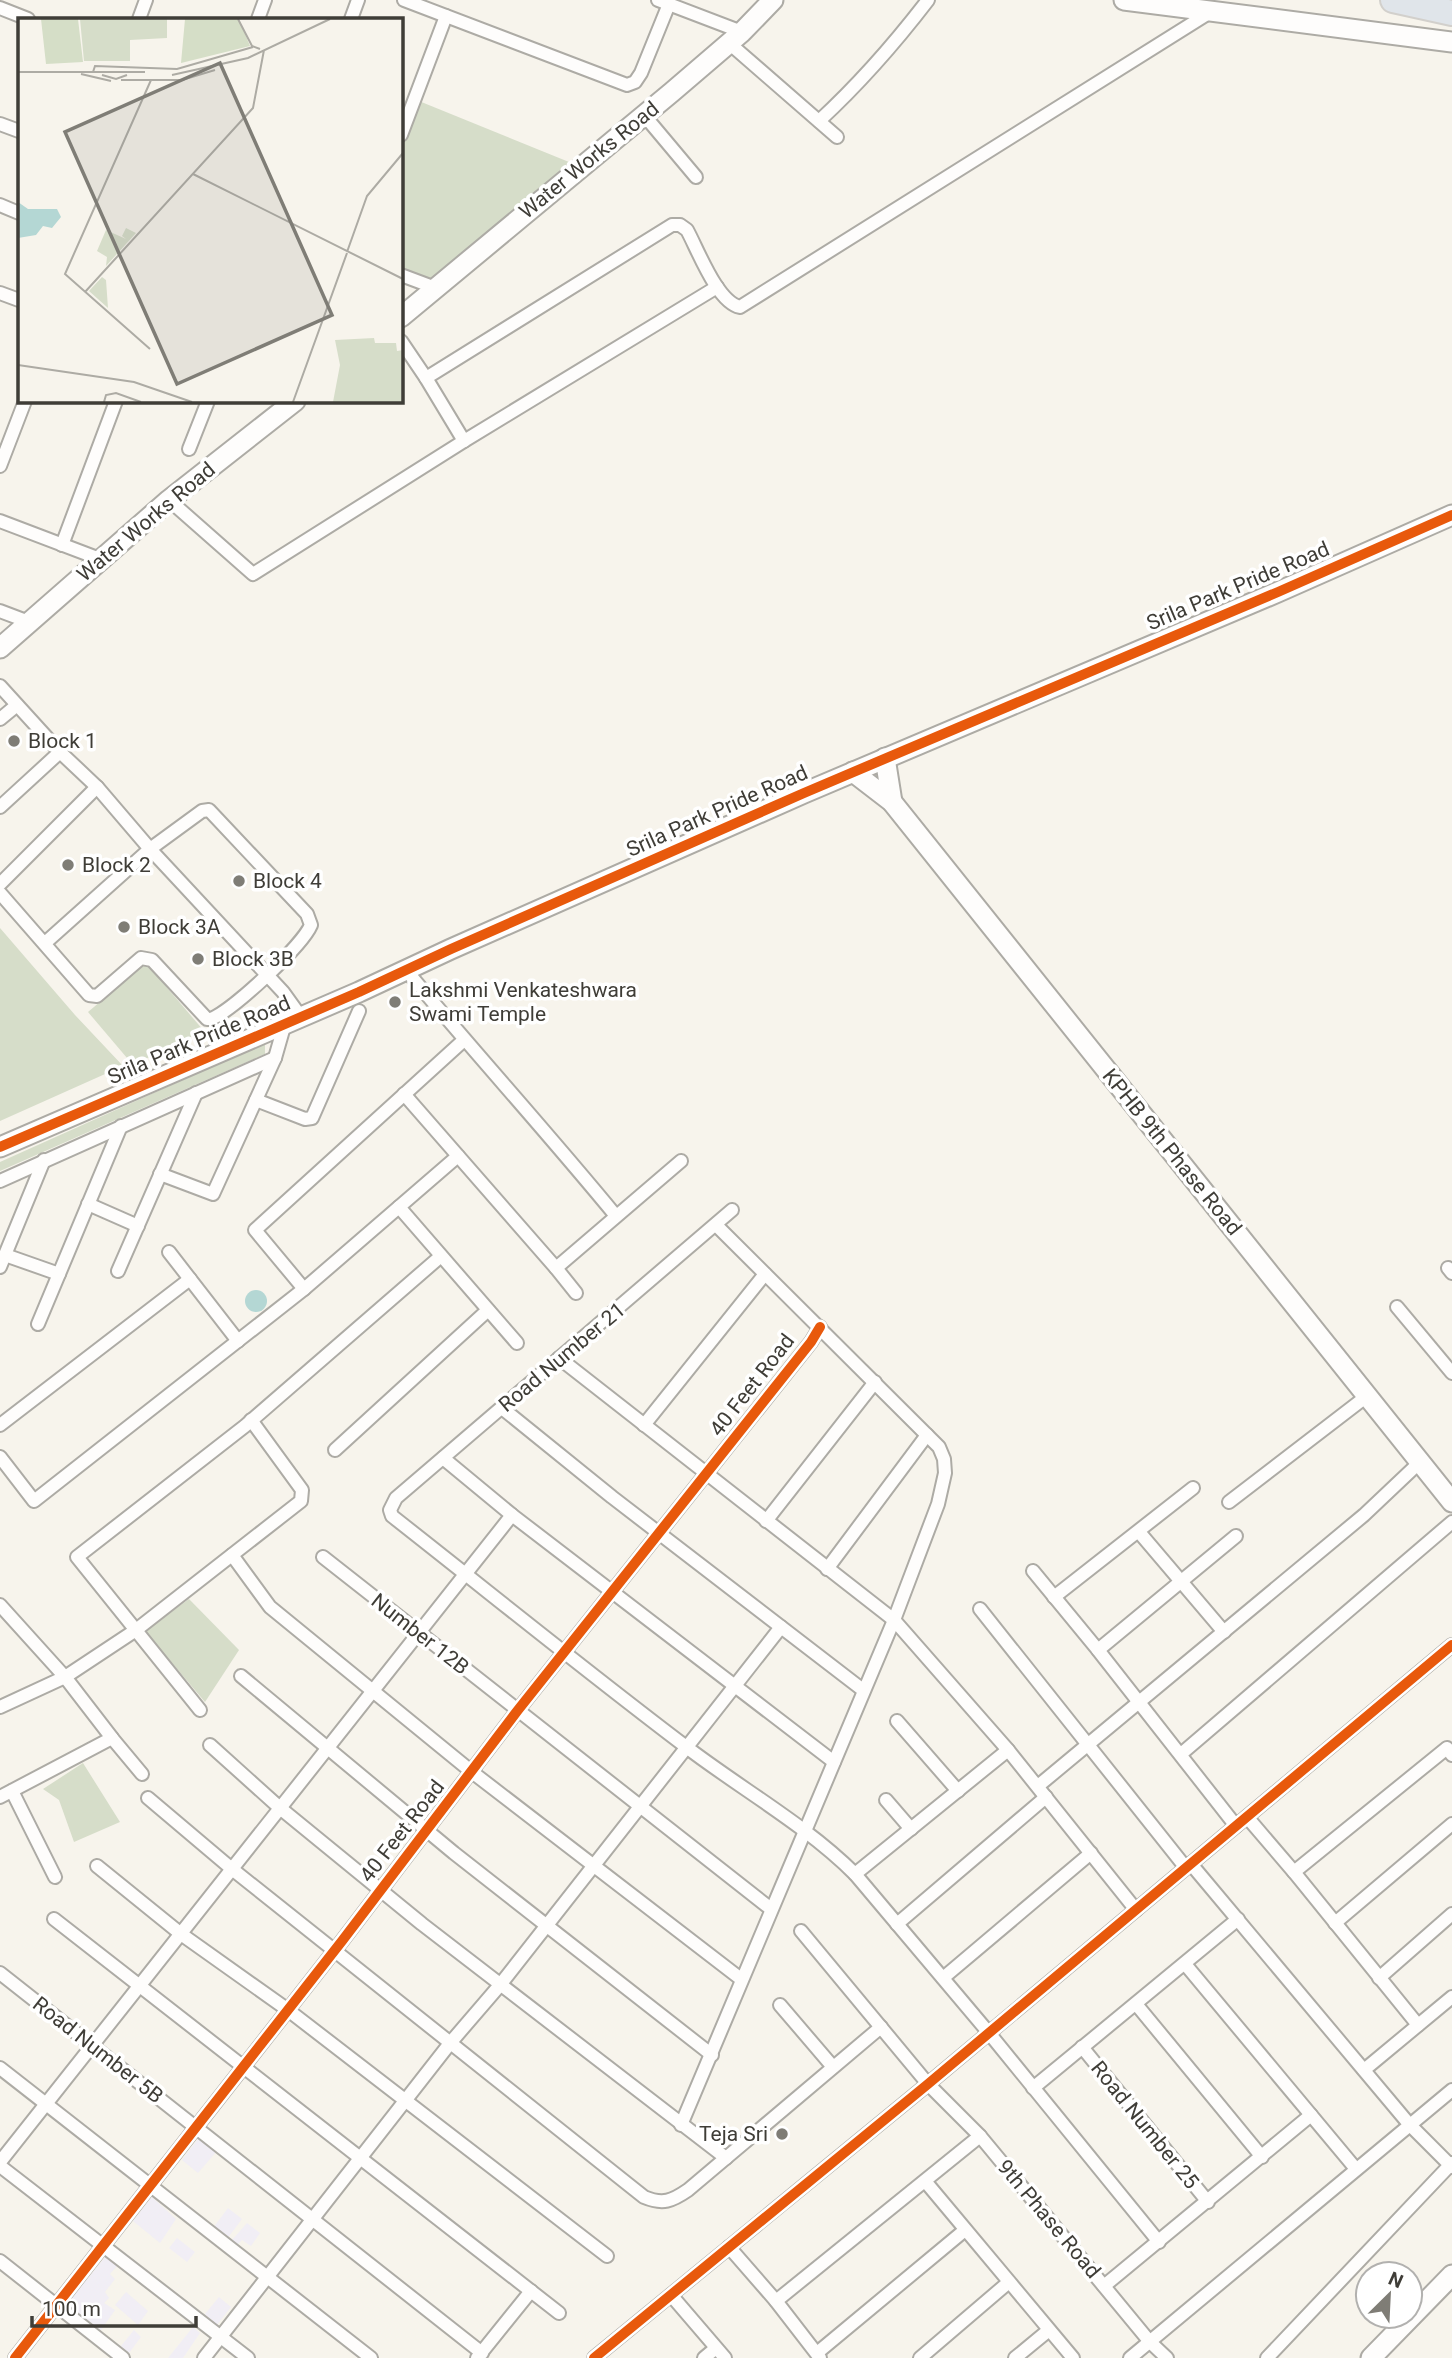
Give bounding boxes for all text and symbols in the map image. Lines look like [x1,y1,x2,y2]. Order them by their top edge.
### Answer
inset map [18,18,402,402]
street label: Water Works Road [514,96,664,224]
street label: Water Works Road [72,457,220,587]
street label: Srila Park Pride Road [1143,537,1333,635]
place label: Block 1 [28,729,97,753]
marker: Block 1 [6,733,22,749]
street label: Srila Park Pride Road [623,760,811,862]
place label: Block 2 [82,853,151,877]
marker: Block 2 [60,857,76,873]
place label: Block 4 [253,869,322,893]
marker: Block 4 [231,873,247,889]
place label: Block 3A [138,915,221,939]
marker: Block 3A [116,919,132,935]
place label: Block 3B [212,947,294,971]
marker: Block 3B [190,951,206,967]
place label: Lakshmi Venkateshwara Swami Temple [409,978,637,1026]
street label: Srila Park Pride Road [104,991,294,1089]
marker: Lakshmi Venkateshwara Swami Temple [387,994,403,1010]
street label: KPHB 9th Phase Road [1098,1064,1246,1240]
street label: Road Number 21 [494,1297,630,1417]
street label: 40 Feet Road [705,1329,799,1441]
street label: Number 12B [367,1589,473,1679]
street label: 40 Feet Road [355,1775,449,1887]
street label: Road Number 5B [28,1992,168,2108]
street label: Road Number 25 [1086,2056,1204,2194]
place label: Teja Sri [699,2122,768,2146]
marker: Teja Sri [774,2126,790,2142]
street label: 9th Phase Road [993,2155,1105,2283]
north arrow [1354,2260,1424,2330]
text: N [1385,2267,1407,2293]
scale bar [32,2284,196,2328]
text: 100 m [42,2297,101,2321]

